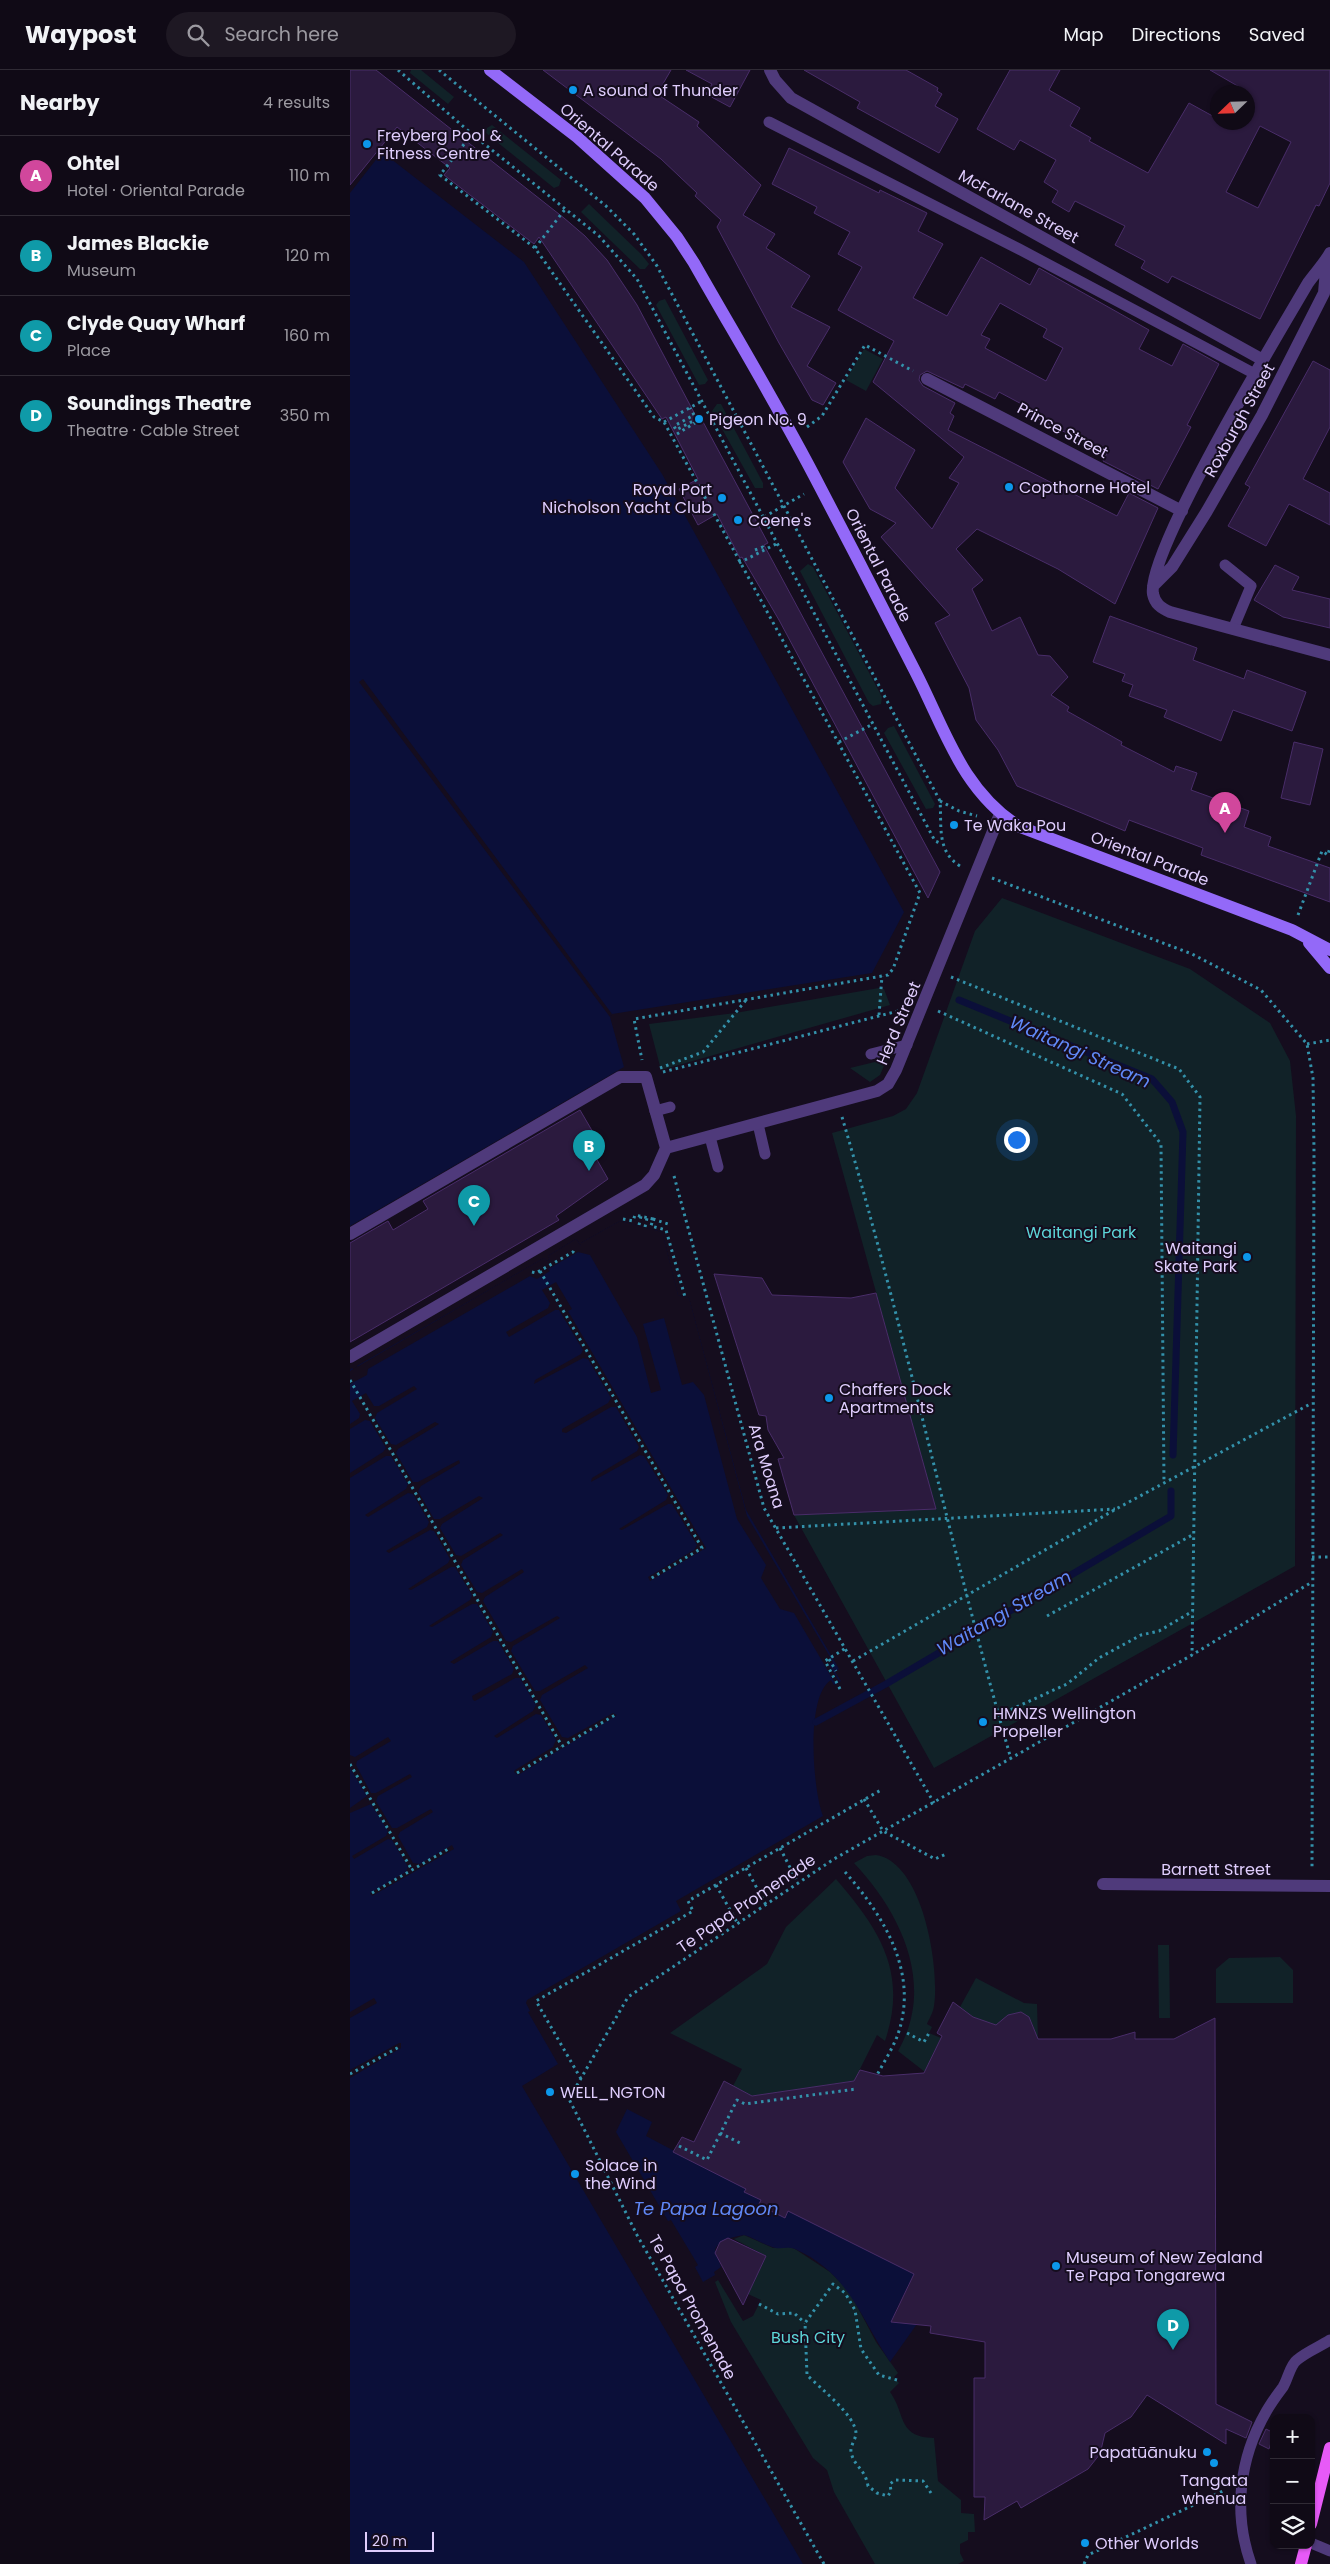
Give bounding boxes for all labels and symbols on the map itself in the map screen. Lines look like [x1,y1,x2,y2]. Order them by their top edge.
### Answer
place label: A sound of Thunder [583,79,738,102]
marker: A sound of Thunder [567,84,579,96]
north arrow [1210,85,1255,130]
street label: Oriental Parade [555,98,664,197]
place label: Freyberg Pool & Fitness Centre [377,124,502,165]
marker: Freyberg Pool & Fitness Centre [361,138,373,150]
street label: McFarlane Street [954,164,1083,249]
street label: Roxburgh Street [1199,359,1280,481]
street label: Prince Street [1013,397,1113,464]
place label: Pigeon No. 9 [709,408,807,431]
marker: Pigeon No. 9 [693,413,705,425]
place label: Copthorne Hotel [1019,476,1150,499]
place label: Royal Port Nicholson Yacht Club [542,478,712,519]
marker: Copthorne Hotel [1003,481,1015,493]
marker: Royal Port Nicholson Yacht Club [716,492,728,504]
street label: Oriental Parade [840,504,917,626]
place label: Coene's [748,509,812,532]
marker: Coene's [732,514,744,526]
pin: A [1209,792,1241,833]
place label: Te Waka Pou [964,814,1066,837]
marker: Te Waka Pou [948,819,960,831]
street label: Oriental Parade [1087,825,1212,892]
street label: Herd Street [871,978,926,1069]
water label: Waitangi Stream [1006,1009,1155,1094]
your location [1004,1127,1030,1153]
pin: B [573,1130,605,1171]
pin: C [458,1185,490,1226]
park label: Waitangi Park [1026,1221,1137,1244]
place label: Waitangi Skate Park [1154,1237,1238,1278]
marker: Waitangi Skate Park [1241,1251,1253,1263]
place label: Chaffers Dock Apartments [839,1378,952,1419]
marker: Chaffers Dock Apartments [823,1392,835,1404]
street label: Ara Moana [743,1421,790,1511]
water label: Waitangi Stream [932,1564,1076,1661]
place label: HMNZS Wellington Propeller [993,1702,1136,1743]
marker: HMNZS Wellington Propeller [977,1716,989,1728]
street label: Te Papa Promenade [672,1848,820,1958]
street label: Barnett Street [1161,1858,1271,1881]
place label: WELL_NGTON [560,2081,666,2104]
marker: WELL_NGTON [544,2086,556,2098]
place label: Solace in the Wind [585,2154,657,2195]
marker: Solace in the Wind [569,2168,581,2180]
water label: Te Papa Lagoon [633,2196,779,2221]
street label: Te Papa Promenade [643,2231,742,2384]
place label: Museum of New Zealand Te Papa Tongarewa [1066,2246,1263,2287]
marker: Museum of New Zealand Te Papa Tongarewa [1050,2260,1062,2272]
pin: D [1157,2309,1189,2350]
park label: Bush City [771,2326,845,2349]
place label: Papatūānuku [1089,2441,1197,2464]
marker: Papatūānuku [1201,2446,1213,2458]
marker: Tangata whenua [1208,2457,1220,2469]
place label: Tangata whenua [1180,2469,1248,2510]
scale bar [365,2529,434,2552]
place label: Other Worlds [1095,2532,1199,2555]
marker: Other Worlds [1079,2537,1091,2549]

